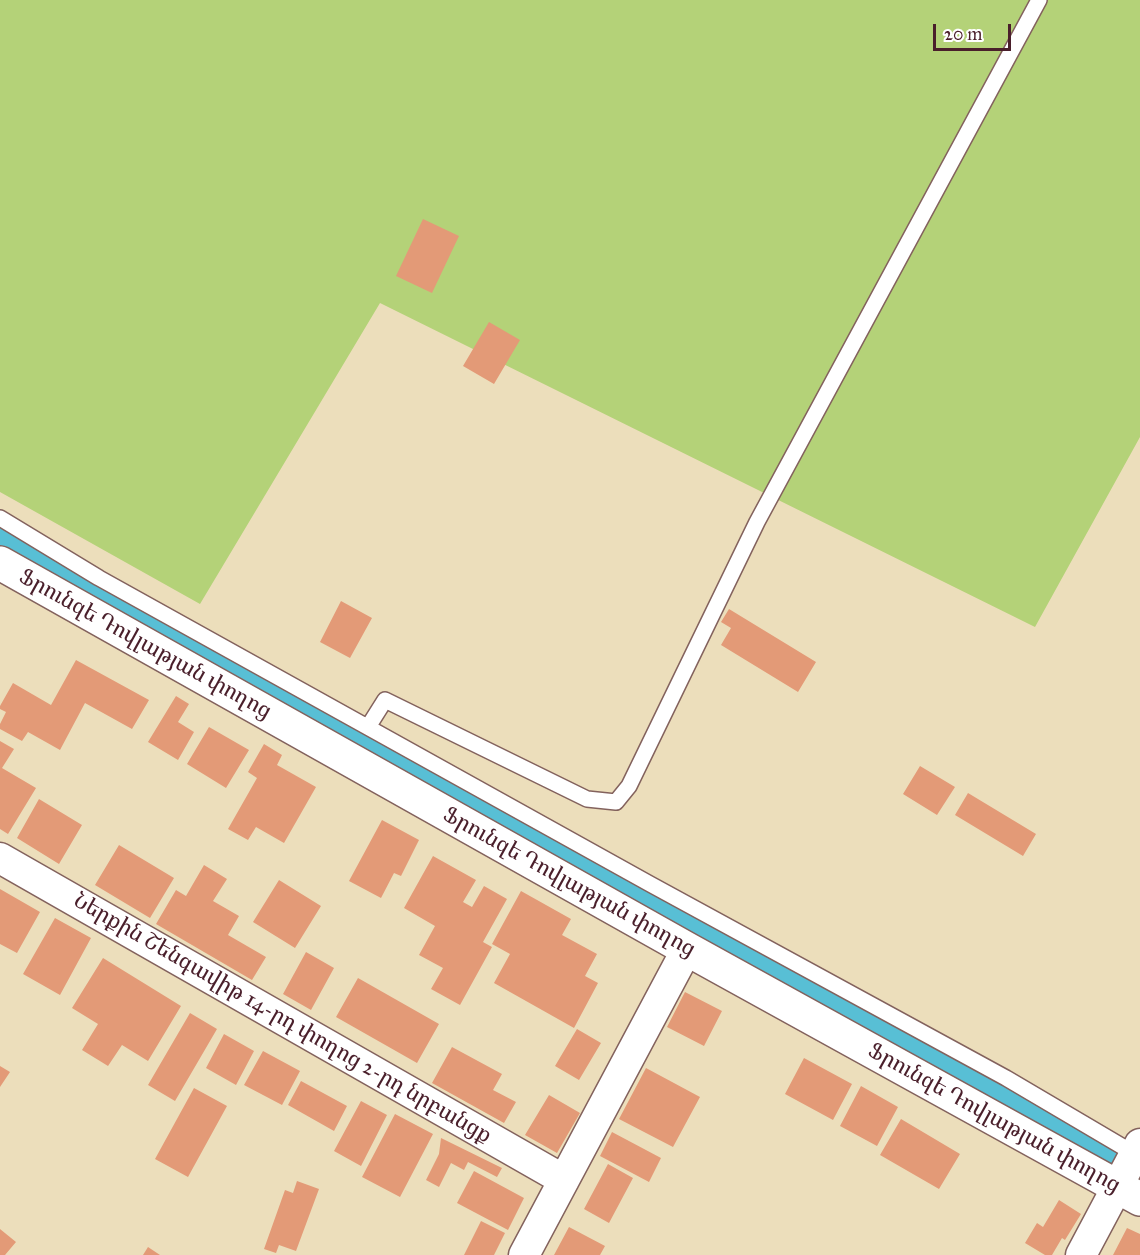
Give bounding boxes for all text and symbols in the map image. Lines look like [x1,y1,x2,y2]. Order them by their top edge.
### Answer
scale bar [936,12,1014,50]
text: 20 m [944,23,982,45]
street label: Ֆրունզե Դովլաթյան փողոց [14,565,276,725]
street label: Ֆրունզե Դովլաթյան փողոց [438,803,700,963]
street label: Ներքին Շենգավիթ 14-րդ փողոց 2-րդ նրբանցք [68,888,496,1150]
street label: Ֆրունզե Դովլաթյան փողոց [863,1039,1125,1199]

